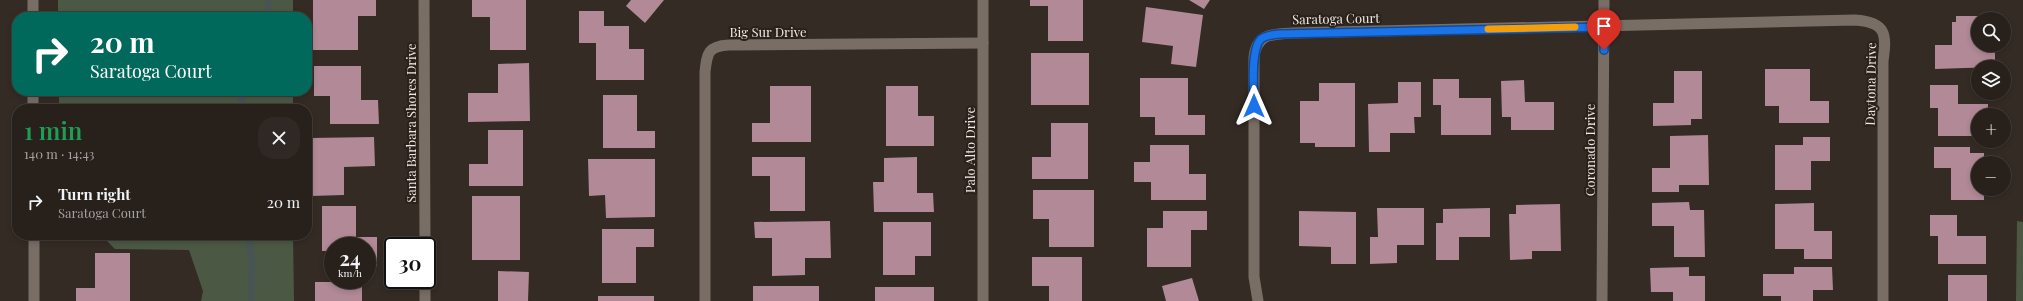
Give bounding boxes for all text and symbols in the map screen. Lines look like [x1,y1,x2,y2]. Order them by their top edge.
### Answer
street label: Saratoga Court [1292,9,1380,27]
pin [1587,9,1621,50]
map controls [1971,12,2011,196]
button: search [1971,12,2011,52]
icon: arrive [1593,15,1615,37]
text: 20 m [90,23,155,60]
street label: Big Sur Drive [729,23,807,40]
icon: right [24,28,76,80]
street label: Daytona Drive [1861,42,1879,126]
street label: Santa Barbara Shores Drive [402,43,419,203]
text: Saratoga Court [90,59,212,83]
button: layers [1971,60,2011,100]
position arrow [1233,85,1275,127]
street label: Coronado Drive [1581,103,1598,196]
street label: Palo Alto Drive [961,106,978,193]
button: + [1971,108,2011,148]
text: 1 min [24,114,82,146]
button: close [258,117,300,159]
text: 140 m · 14:43 [24,145,94,162]
button: − [1971,156,2011,196]
text: Turn right [58,184,131,204]
icon: right [24,191,46,213]
text: 20 m [267,192,300,212]
text: Saratoga Court [58,204,146,221]
speed limit sign: 30 [384,237,436,289]
text: 24 [339,244,361,271]
text: km/h [338,266,362,280]

